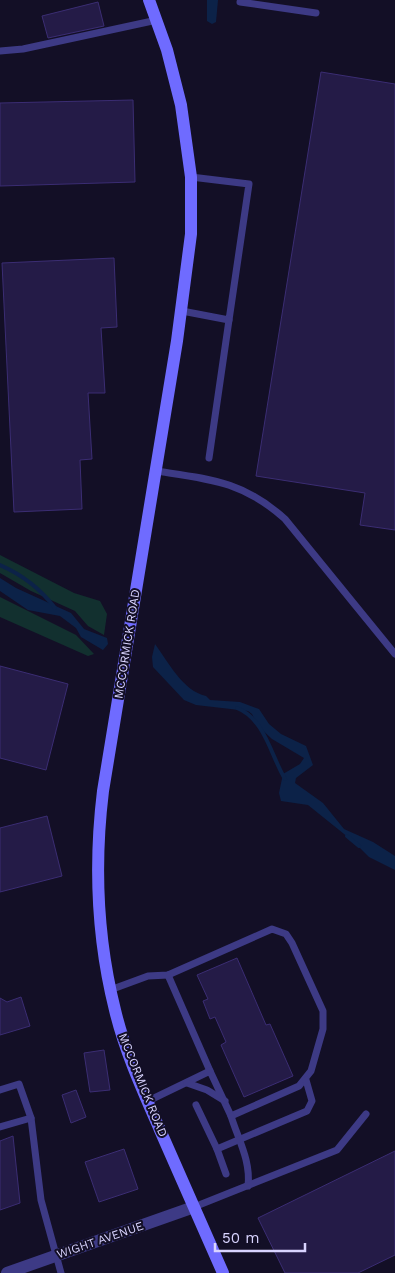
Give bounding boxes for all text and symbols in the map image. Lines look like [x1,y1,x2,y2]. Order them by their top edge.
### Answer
street label: MCCORMICK ROAD [111,588,143,700]
street label: MCCORMICK ROAD [116,1031,170,1139]
street label: WIGHT AVENUE [55,1219,145,1261]
scale bar [215,1220,305,1252]
text: 50 m [222,1229,259,1247]

